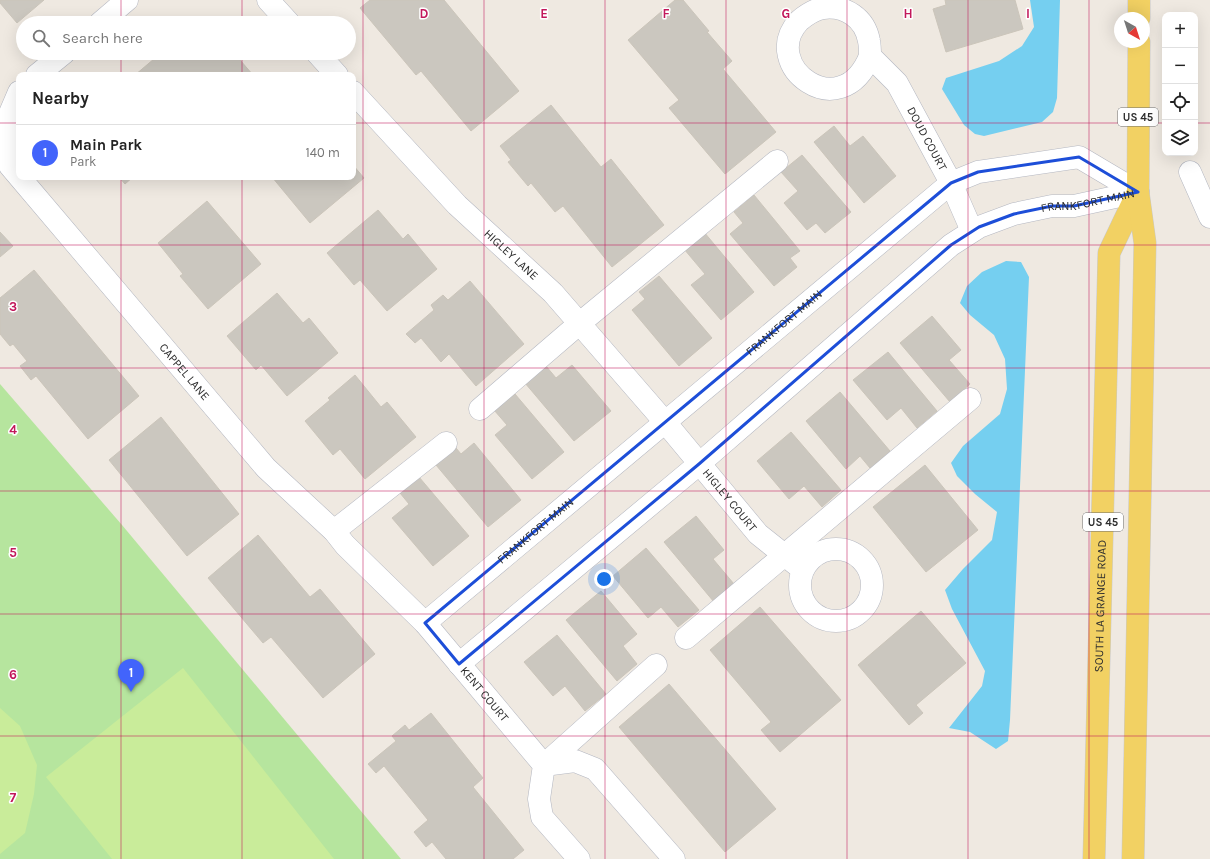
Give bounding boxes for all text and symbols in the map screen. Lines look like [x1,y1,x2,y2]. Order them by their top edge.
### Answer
text: D [420,6,429,21]
text: E [540,6,548,21]
text: F [662,6,670,21]
text: G [782,6,790,21]
text: H [903,6,913,21]
text: I [1026,6,1030,21]
north arrow [1114,12,1150,48]
map controls [1162,12,1198,156]
button: + [1162,12,1198,48]
search box [16,16,356,60]
icon: search [30,27,52,49]
text: Search here [62,29,143,47]
button: − [1162,48,1198,84]
button: locate [1162,84,1198,120]
text: Nearby [32,88,89,108]
street label: DOUD COURT [904,104,950,173]
road number: US 45 [1118,108,1158,126]
button: layers [1162,120,1198,156]
text: Main Park [70,136,142,154]
text: 1 [43,145,47,160]
text: 140 m [305,145,340,160]
text: Park [70,154,96,169]
street label: FRANKFORT MAIN [1040,186,1136,215]
street label: HIGLEY LANE [481,226,541,283]
street label: FRANKFORT MAIN [743,287,825,359]
text: 3 [9,299,17,314]
street label: CAPPEL LANE [156,341,213,403]
text: 4 [9,422,17,437]
street label: HIGLEY COURT [700,466,760,534]
street label: FRANKFORT MAIN [495,495,576,566]
road number: US 45 [1083,513,1123,531]
street label: SOUTH LA GRANGE ROAD [1092,540,1109,673]
text: 5 [9,545,17,560]
your location [594,569,614,589]
pin: 1 [118,659,144,692]
street label: KENT COURT [458,664,512,724]
text: 6 [9,667,17,682]
text: 7 [10,790,17,805]

